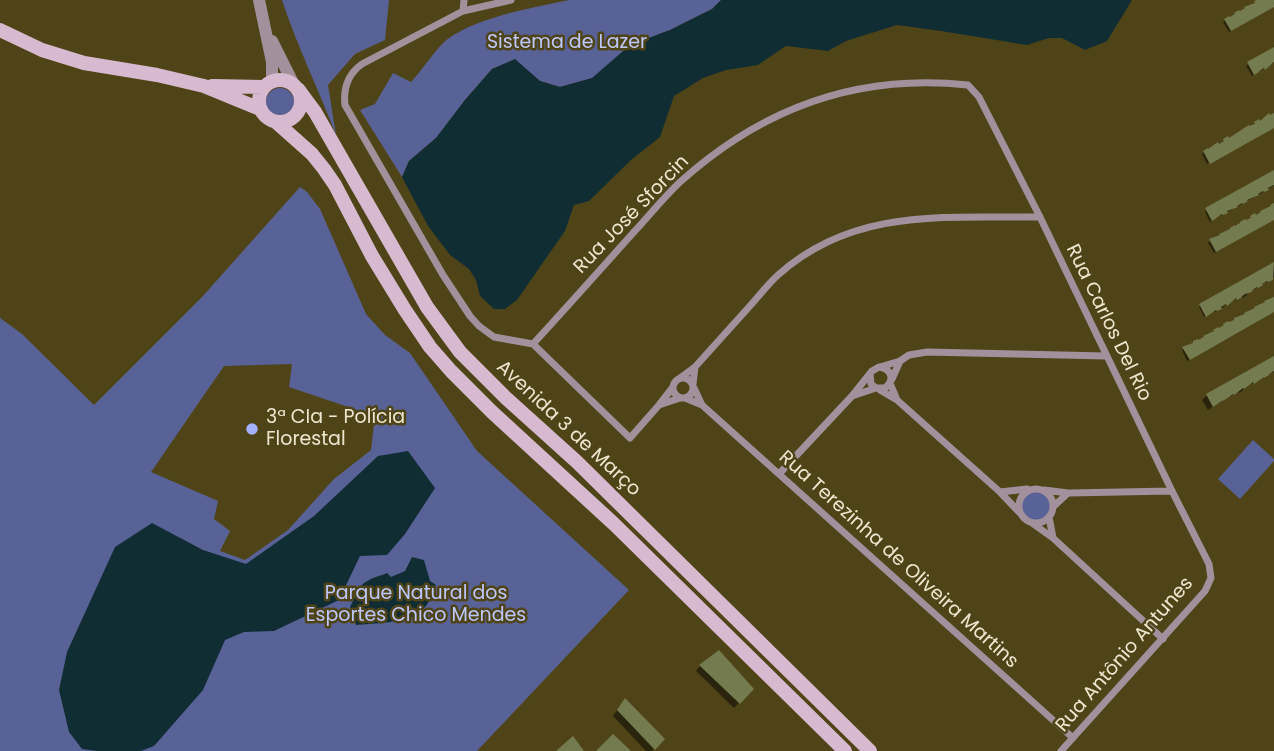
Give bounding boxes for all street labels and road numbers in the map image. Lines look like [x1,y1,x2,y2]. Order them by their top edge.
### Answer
street label: Rua José Sforcin [570,151,694,279]
street label: Rua Carlos Del Rio [1060,241,1156,405]
street label: Avenida 3 de Março [491,356,645,502]
street label: Rua Terezinha de Oliveira Martins [774,446,1022,674]
street label: Rua Antônio Antunes [1052,573,1198,737]

